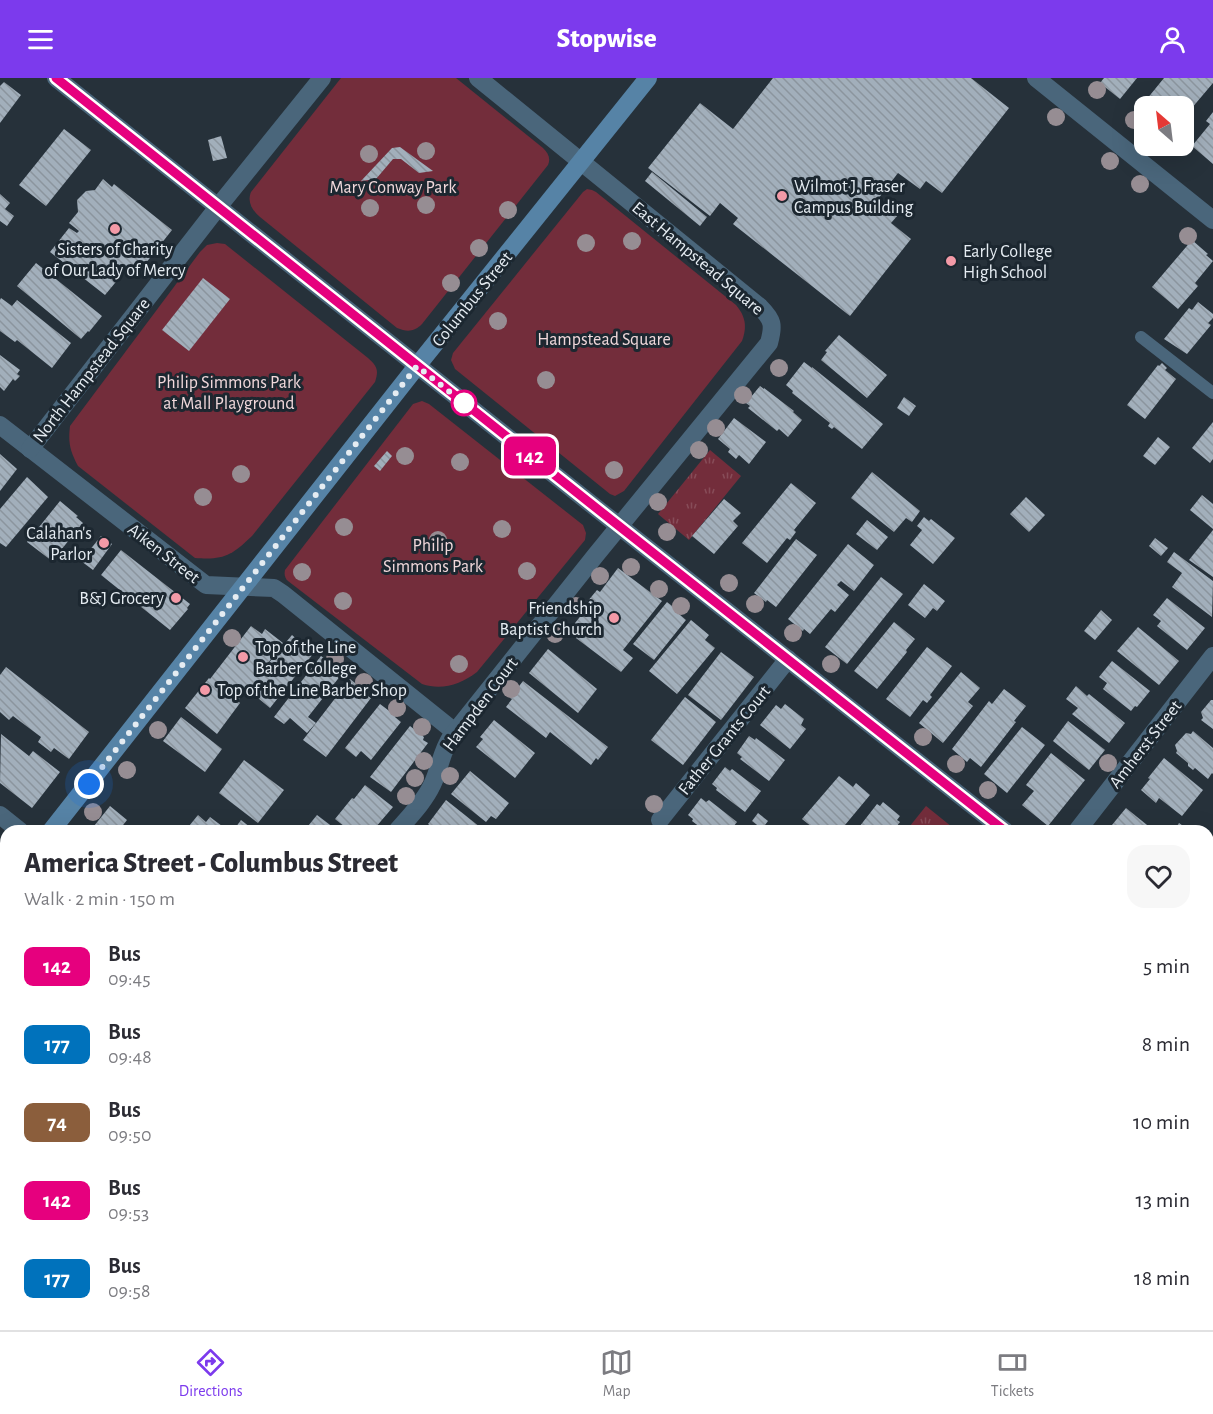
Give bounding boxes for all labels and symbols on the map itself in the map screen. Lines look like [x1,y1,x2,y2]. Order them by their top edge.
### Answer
north arrow [1134,96,1194,156]
place label: Wilmot J. Fraser Campus Building [794,178,913,217]
park label: Mary Conway Park [329,179,457,197]
marker: Wilmot J. Fraser Campus Building [775,189,789,203]
street label: East Hampstead Square [628,199,767,319]
marker: Sisters of Charity of Our Lady of Mercy [108,222,122,236]
place label: Sisters of Charity of Our Lady of Mercy [44,241,186,280]
place label: Early College High School [963,243,1052,282]
street label: Columbus Street [429,249,516,350]
marker: Early College High School [944,254,958,268]
street label: North Hampstead Square [30,295,154,446]
park label: Hampstead Square [537,331,671,349]
park label: Philip Simmons Park at Mall Playground [157,374,302,413]
unlabelled marker [451,390,477,416]
line badge: 142 [496,436,564,476]
street label: Aiken Street [124,520,203,587]
place label: Calahan's Parlor [26,525,92,564]
marker: Calahan's Parlor [97,536,111,550]
park label: Philip Simmons Park [383,537,484,576]
place label: B&J Grocery [79,590,164,608]
marker: B&J Grocery [169,591,183,605]
place label: Friendship Baptist Church [500,600,602,639]
marker: Friendship Baptist Church [607,611,621,625]
place label: Top of the Line Barber College [255,639,357,678]
marker: Top of the Line Barber College [236,650,250,664]
street label: Hampden Court [440,654,522,755]
place label: Top of the Line Barber Shop [217,682,407,700]
street label: Father Grants Court [675,682,774,799]
marker: Top of the Line Barber Shop [198,683,212,697]
street label: Amherst Street [1106,697,1186,792]
your location [74,769,104,799]

